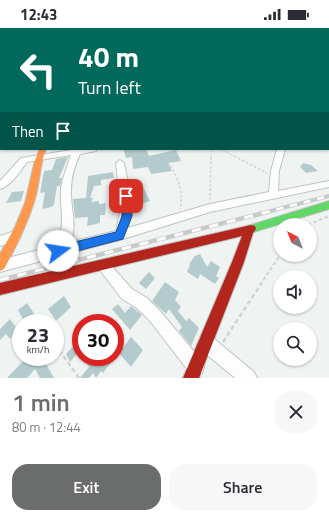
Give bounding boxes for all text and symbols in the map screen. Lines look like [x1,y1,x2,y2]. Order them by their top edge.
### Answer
text: 12:43 [20,3,57,26]
text: 40 m [78,35,139,78]
icon: left [12,44,64,96]
text: Turn left [78,74,141,101]
text: Then [12,120,44,143]
icon: arrive [52,120,74,142]
pin [109,179,143,213]
icon: arrive [115,185,137,207]
north arrow [273,218,317,262]
map controls [273,218,317,366]
position arrow [37,230,79,272]
button: sound [273,270,317,314]
speed limit sign: 30 [72,314,124,366]
text: 23 [27,319,49,350]
button: search [273,322,317,366]
text: km/h [27,342,49,357]
text: 1 min [12,384,70,420]
button: close [275,391,317,433]
text: 80 m · 12:44 [12,417,81,437]
button: Exit [12,464,161,510]
button: Share [169,464,317,510]

